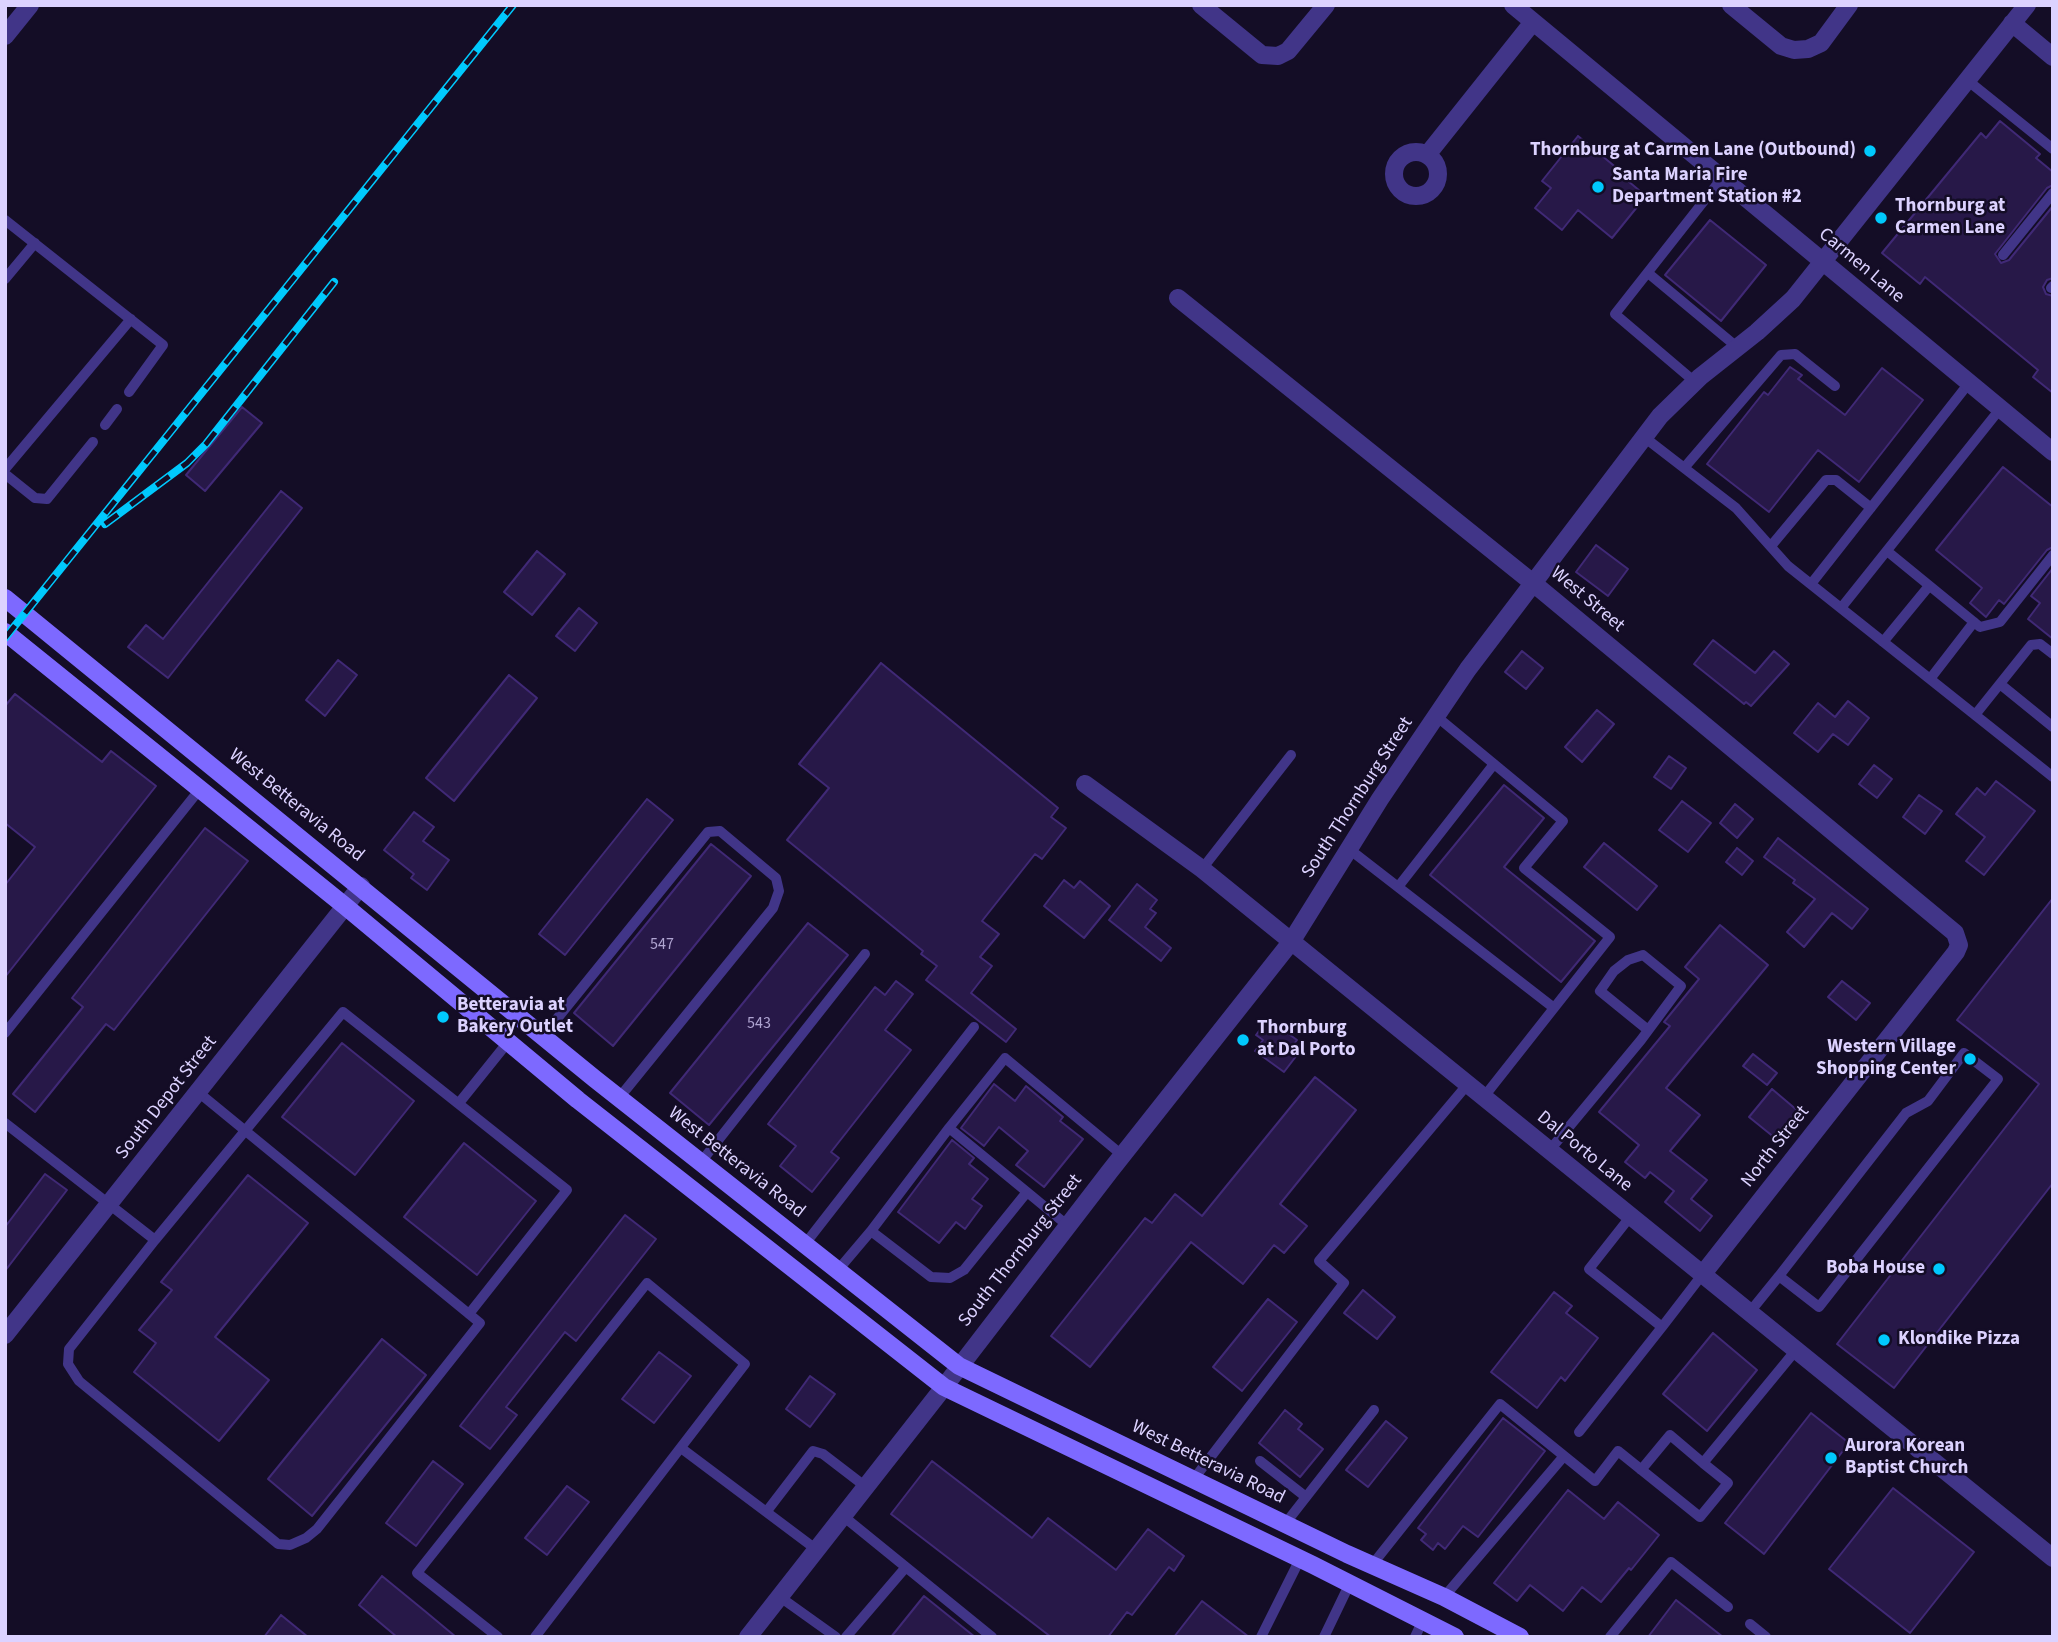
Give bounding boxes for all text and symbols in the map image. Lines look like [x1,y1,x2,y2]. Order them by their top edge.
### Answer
place label: Thornburg at Carmen Lane (Outbound) [1530,140,1856,162]
marker: Thornburg at Carmen Lane (Outbound) [1862,143,1878,159]
place label: Santa Maria Fire Department Station #2 [1612,165,1802,209]
marker: Santa Maria Fire Department Station #2 [1590,179,1606,195]
place label: Thornburg at Carmen Lane [1895,196,2005,240]
marker: Thornburg at Carmen Lane [1873,210,1889,226]
street label: Carmen Lane [1813,224,1909,308]
street label: West Street [1545,562,1629,638]
street label: South Thornburg Street [1297,713,1419,883]
street label: West Betteravia Road [224,744,368,868]
house number: 547 [650,935,674,955]
place label: Betteravia at Bakery Outlet [457,995,573,1039]
marker: Betteravia at Bakery Outlet [435,1009,451,1025]
house number: 543 [747,1014,771,1034]
place label: Thornburg at Dal Porto [1257,1018,1356,1062]
street label: South Depot Street [112,1032,222,1164]
marker: Thornburg at Dal Porto [1235,1032,1251,1048]
place label: Western Village Shopping Center [1816,1037,1956,1081]
marker: Western Village Shopping Center [1962,1051,1978,1067]
street label: West Betteravia Road [663,1102,809,1224]
street label: North Street [1737,1102,1815,1192]
street label: Dal Porto Lane [1532,1107,1636,1197]
street label: South Thornburg Street [954,1170,1088,1332]
place label: Boba House [1826,1258,1925,1280]
marker: Boba House [1931,1261,1947,1277]
place label: Klondike Pizza [1898,1329,2020,1351]
marker: Klondike Pizza [1876,1332,1892,1348]
street label: West Betteravia Road [1128,1416,1288,1510]
place label: Aurora Korean Baptist Church [1845,1436,1968,1480]
marker: Aurora Korean Baptist Church [1823,1450,1839,1466]

